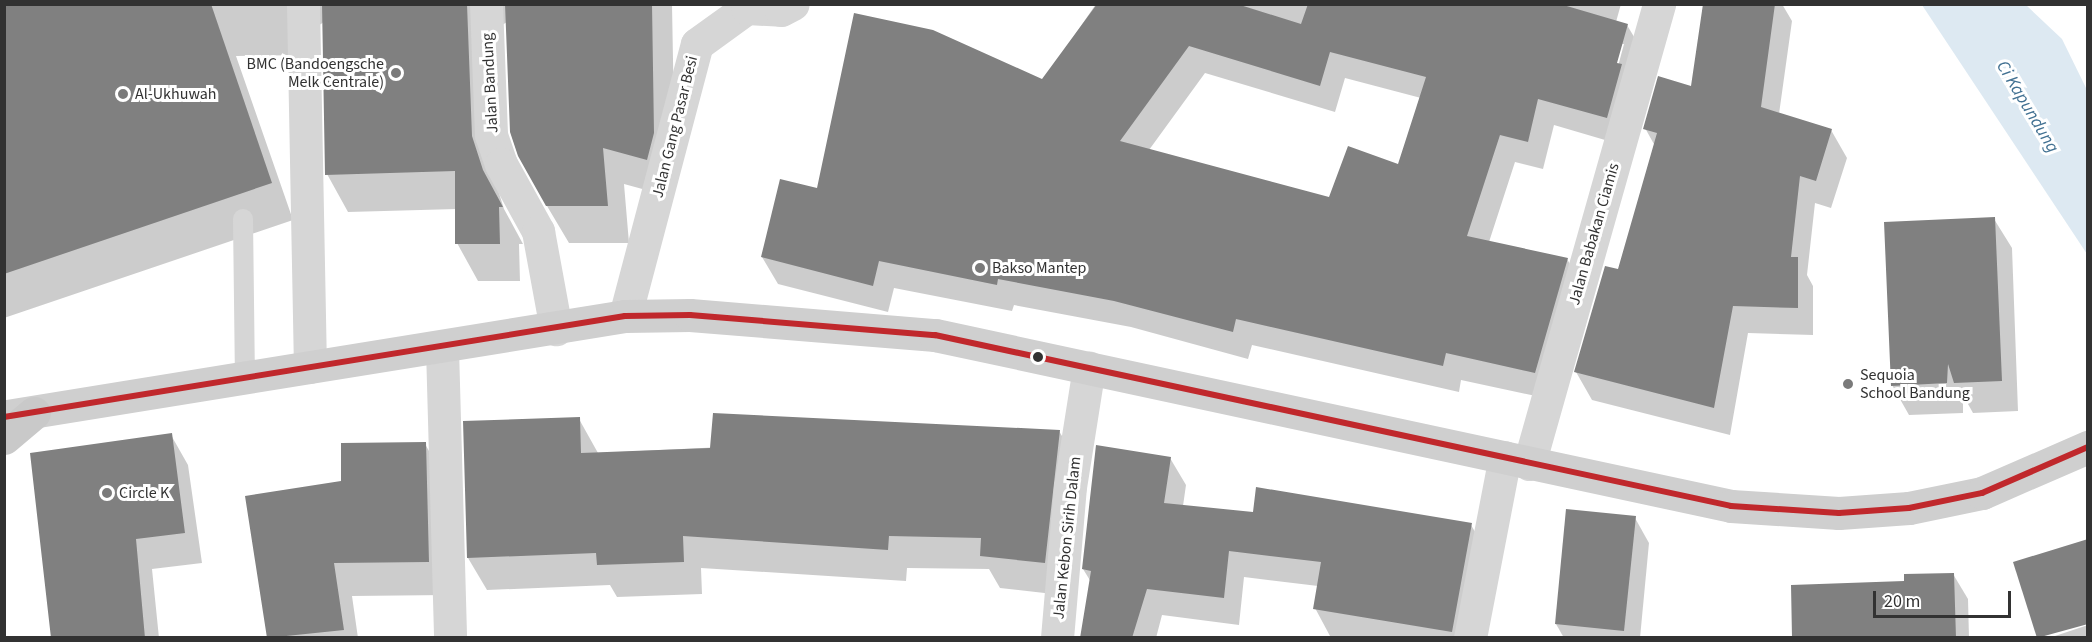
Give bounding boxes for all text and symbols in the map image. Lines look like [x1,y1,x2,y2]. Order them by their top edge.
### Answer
street label: Jalan Bandung [478,32,502,134]
place label: BMC (Bandoengsche Melk Centrale) [247,54,384,92]
street label: Jalan Gang Pasar Besi [648,54,702,200]
water label: Ci Kapundung [1991,57,2063,157]
marker: BMC (Bandoengsche Melk Centrale) [389,66,403,80]
place label: Al-Ukhuwah [135,84,217,104]
marker: Al-Ukhuwah [116,87,130,101]
street label: Jalan Babakan Ciamis [1565,161,1623,307]
place label: Bakso Mantep [992,258,1086,278]
marker: Bakso Mantep [973,261,987,275]
unlabelled marker [1032,351,1044,363]
place label: Sequoia School Bandung [1860,365,1970,403]
marker: Sequoia School Bandung [1841,377,1855,391]
street label: Jalan Kebon Sirih Dalam [1049,456,1085,620]
place label: Circle K [119,483,169,503]
marker: Circle K [100,486,114,500]
scale bar [1876,579,2014,617]
text: 20 m [1884,589,1920,614]

